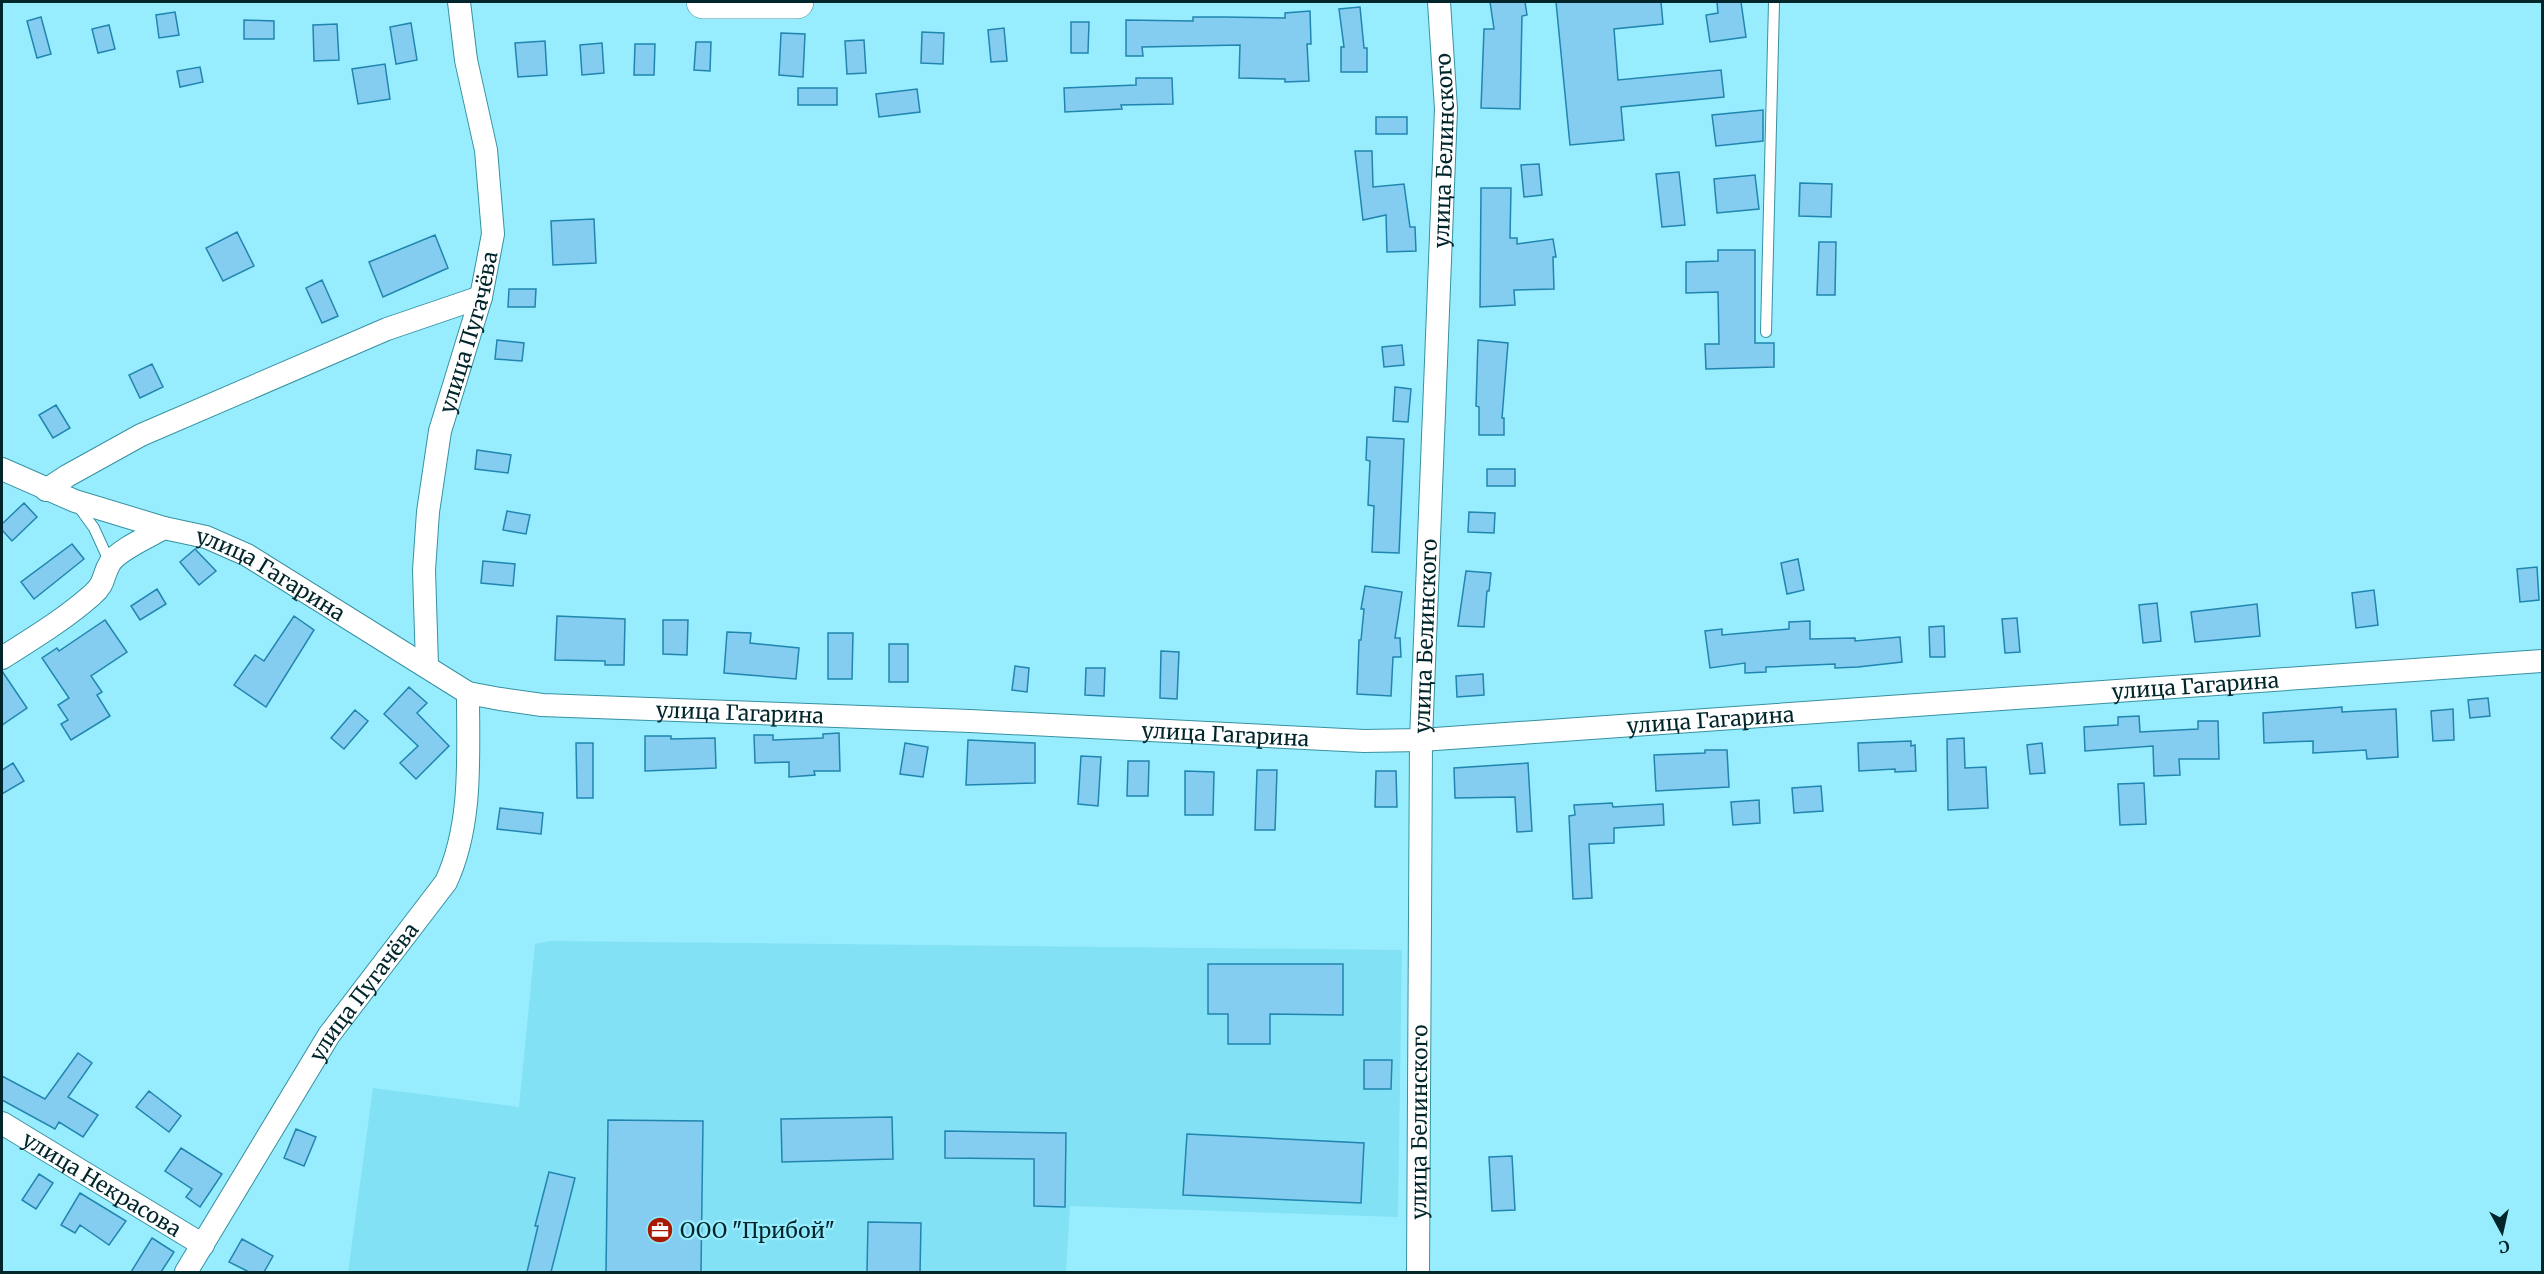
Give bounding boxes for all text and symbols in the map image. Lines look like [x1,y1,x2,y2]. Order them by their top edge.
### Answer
street label: улица Белинского [1427,52,1460,248]
street label: улица Пугачёва [433,249,503,416]
street label: улица Гагарина [194,522,350,627]
street label: улица Белинского [1408,538,1442,734]
street label: улица Гагарина [2111,666,2280,705]
street label: улица Гагарина [656,696,824,729]
street label: улица Гагарина [1626,700,1795,739]
street label: улица Гагарина [1141,716,1310,752]
street label: улица Пугачёва [303,917,424,1066]
street label: улица Белинского [1405,1024,1433,1220]
street label: улица Некрасова [18,1125,187,1242]
north arrow [2472,1202,2532,1262]
office icon: ООО "Прибой" [645,1215,675,1245]
place label: ООО "Прибой" [680,1217,835,1244]
text: С [2497,1236,2511,1257]

